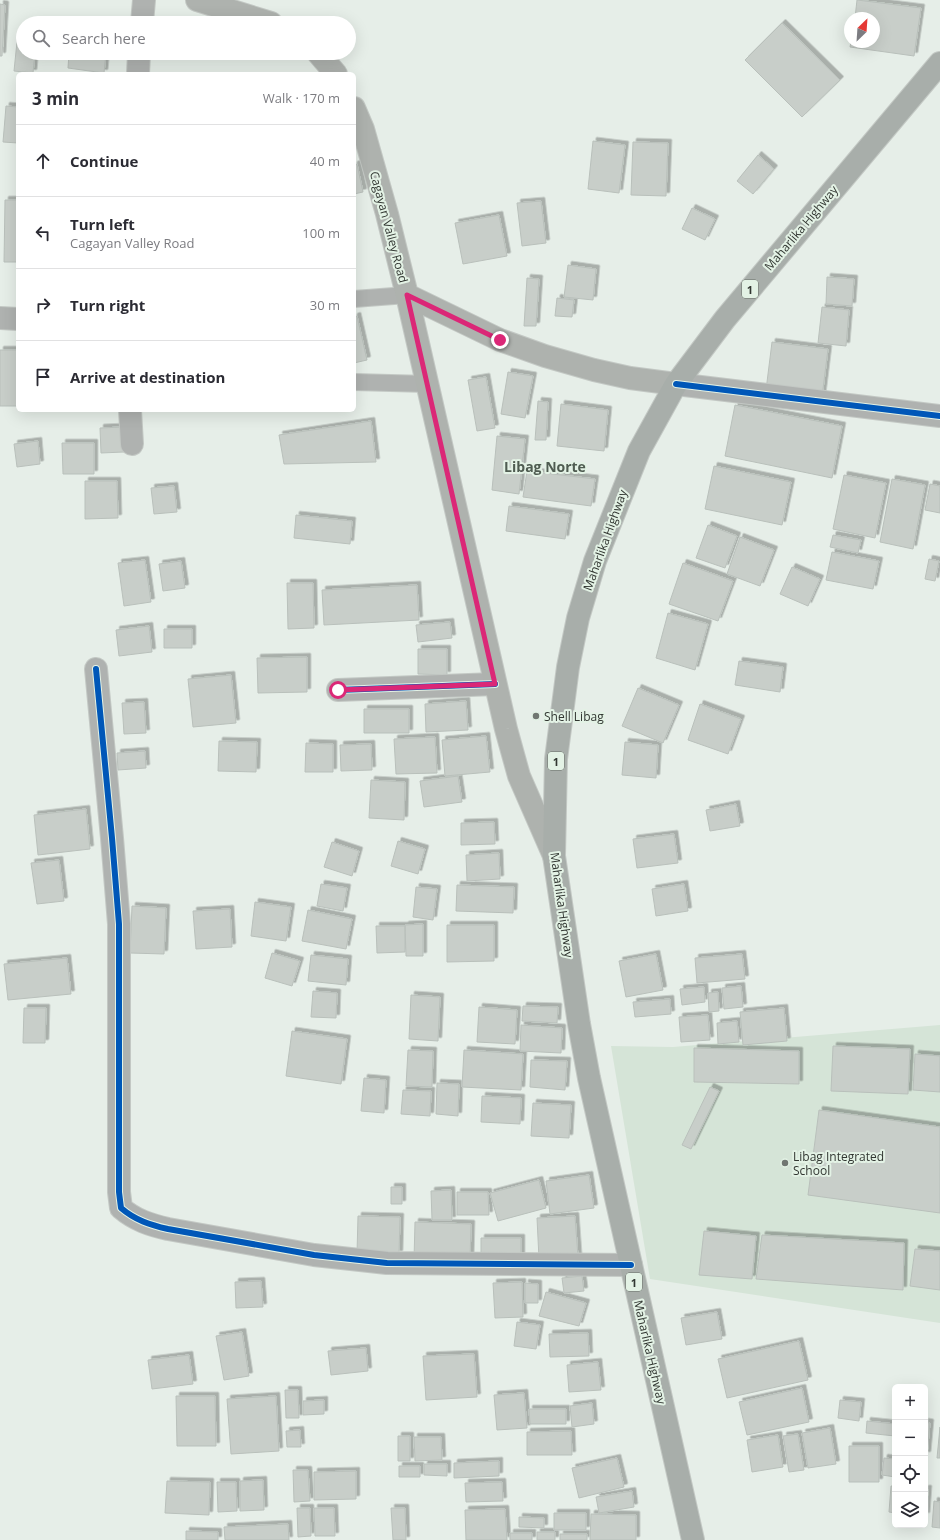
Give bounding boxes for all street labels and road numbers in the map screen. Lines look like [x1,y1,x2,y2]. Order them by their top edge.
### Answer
street label: Cagayan Valley Road [366,169,412,285]
street label: Maharlika Highway [760,181,842,274]
road number: 1 [742,280,758,298]
street label: Maharlika Highway [579,486,631,593]
road number: 1 [548,752,564,770]
street label: Maharlika Highway [546,851,578,960]
road number: 1 [626,1273,642,1291]
street label: Maharlika Highway [630,1298,670,1407]

